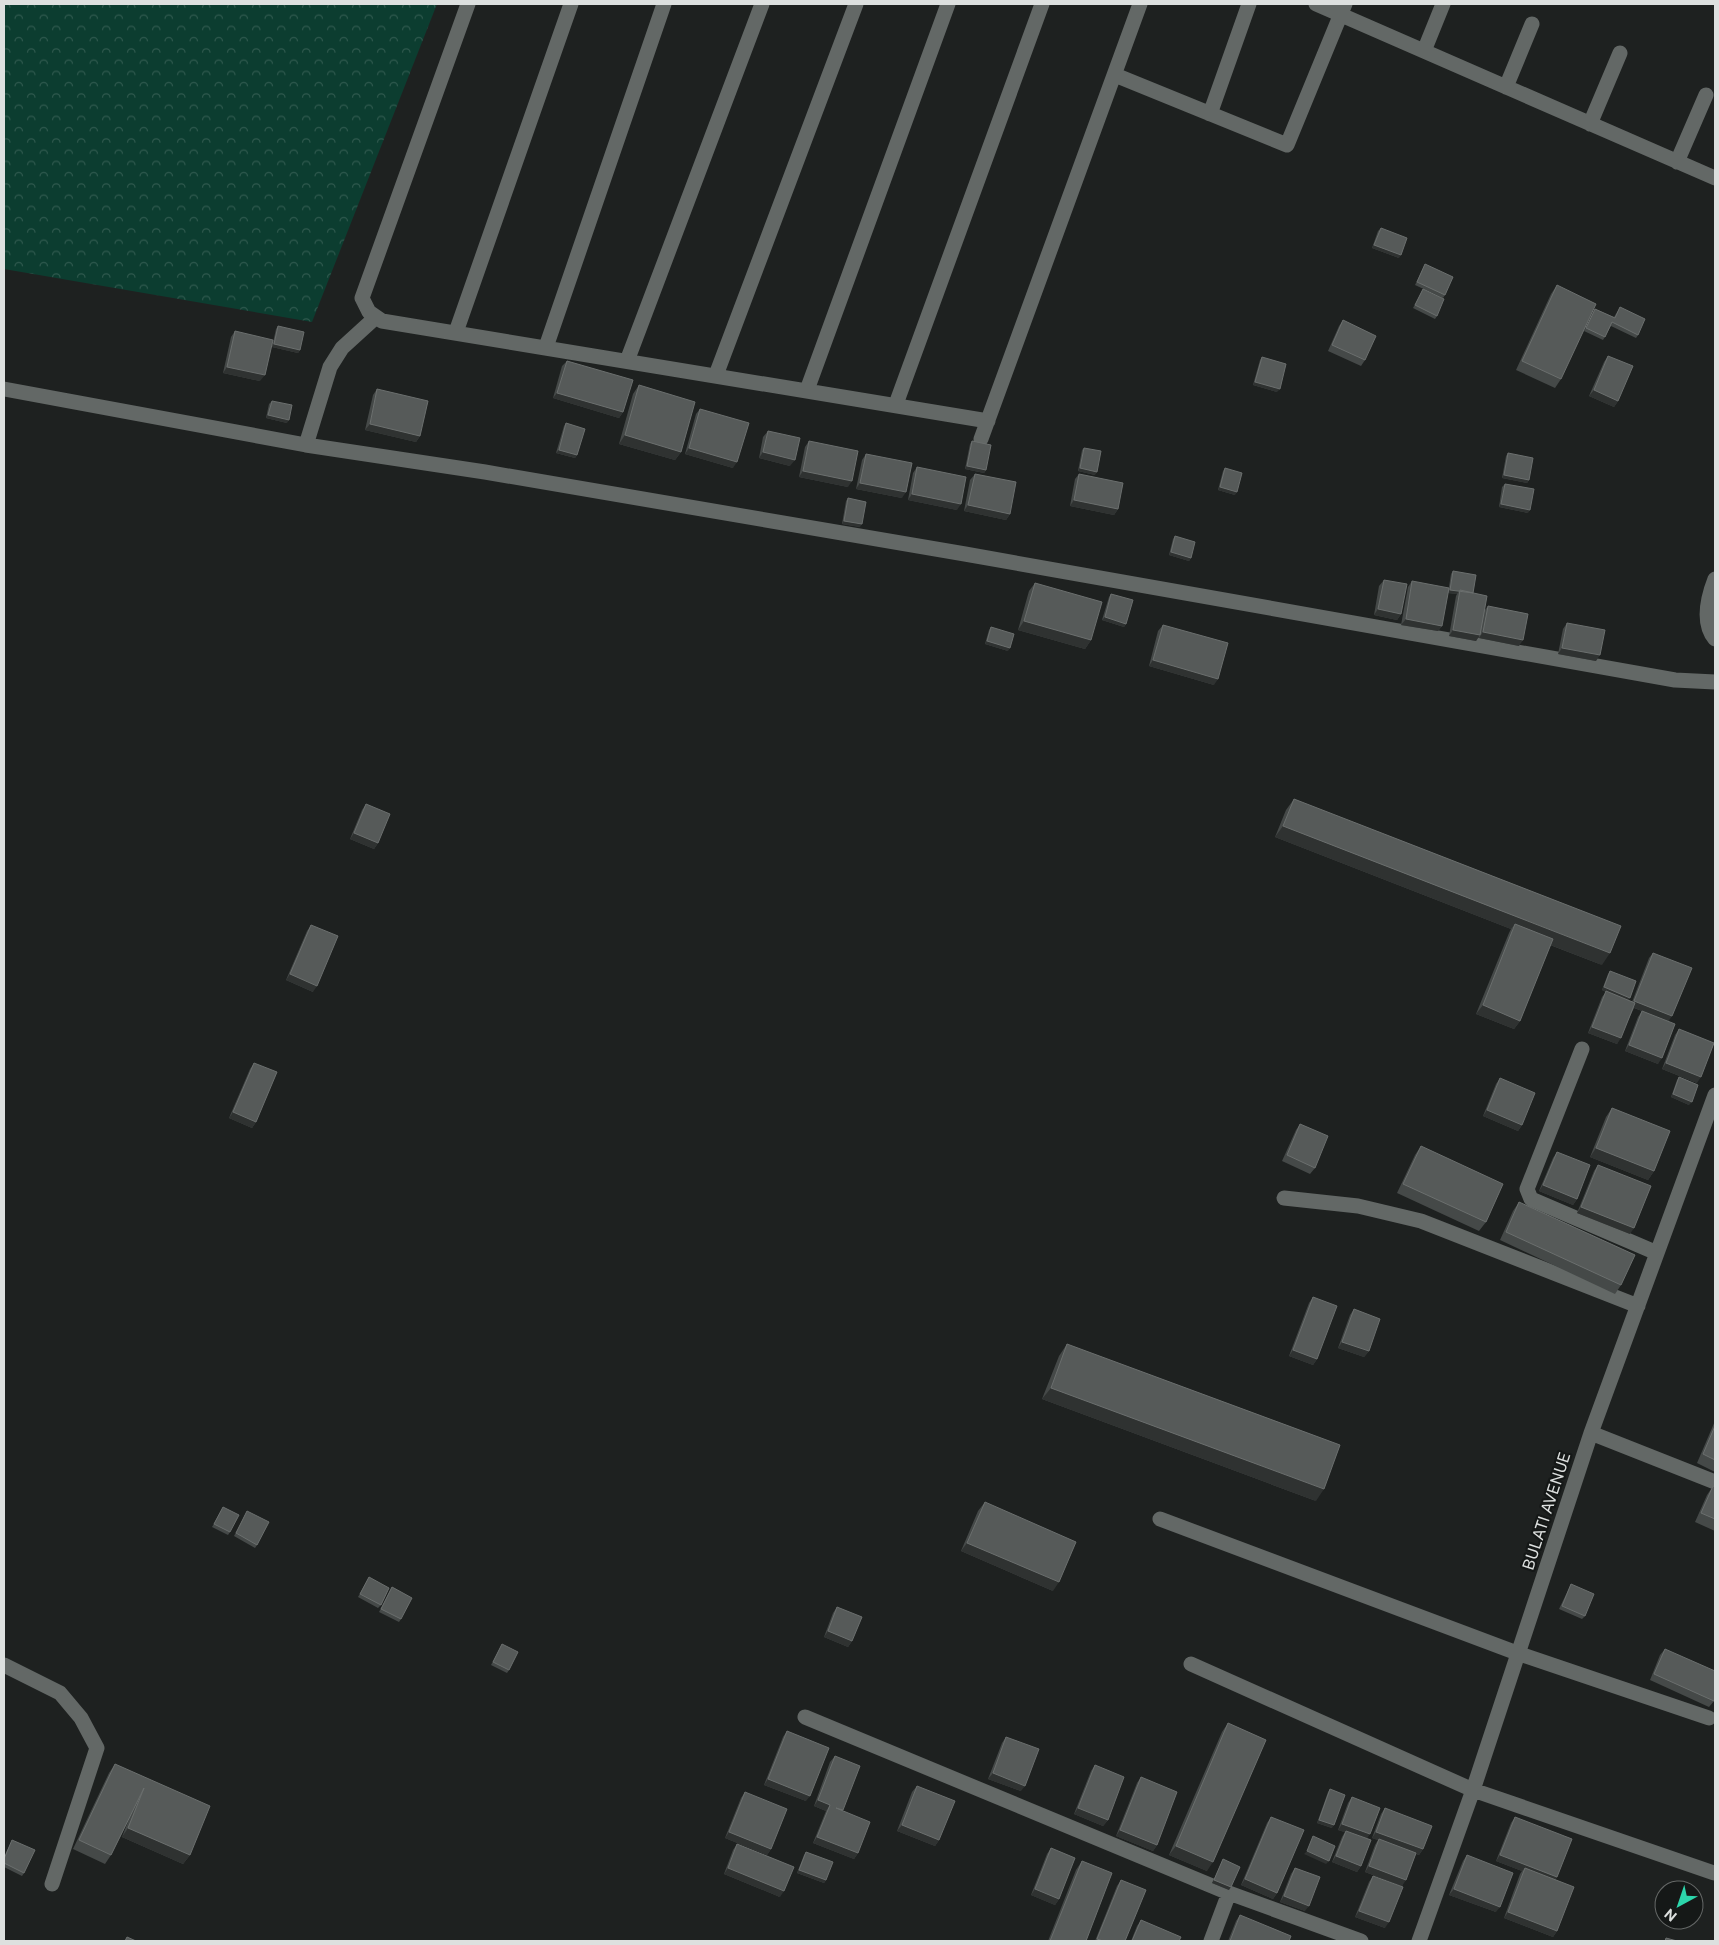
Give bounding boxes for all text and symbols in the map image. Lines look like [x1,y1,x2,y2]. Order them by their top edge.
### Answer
street label: BULATI AVENUE [1518,1450,1574,1572]
north arrow [1654,1880,1704,1930]
text: N [1661,1905,1680,1925]

